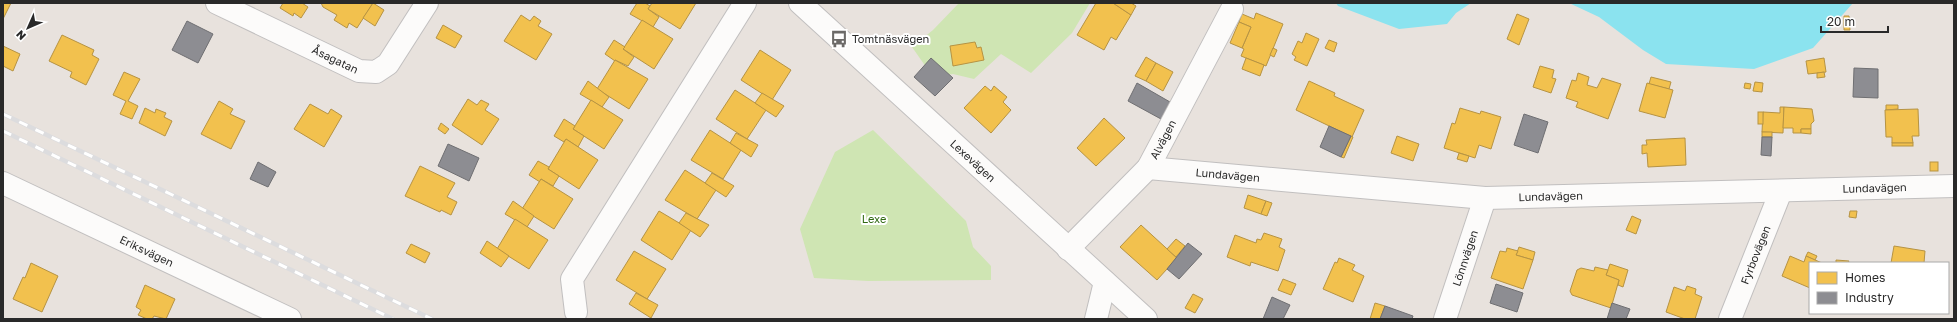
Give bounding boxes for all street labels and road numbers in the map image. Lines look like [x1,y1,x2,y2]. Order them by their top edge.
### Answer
street label: Åsagatan [310,43,361,76]
street label: Alvägen [1147,117,1178,161]
street label: Lexevägen [948,137,998,184]
street label: Lundavägen [1195,165,1260,184]
street label: Lundavägen [1842,180,1907,195]
street label: Lundavägen [1518,188,1583,203]
street label: Fyrbovägen [1738,223,1773,286]
street label: Lönnvägen [1449,228,1480,288]
street label: Eriksvägen [118,232,176,269]

